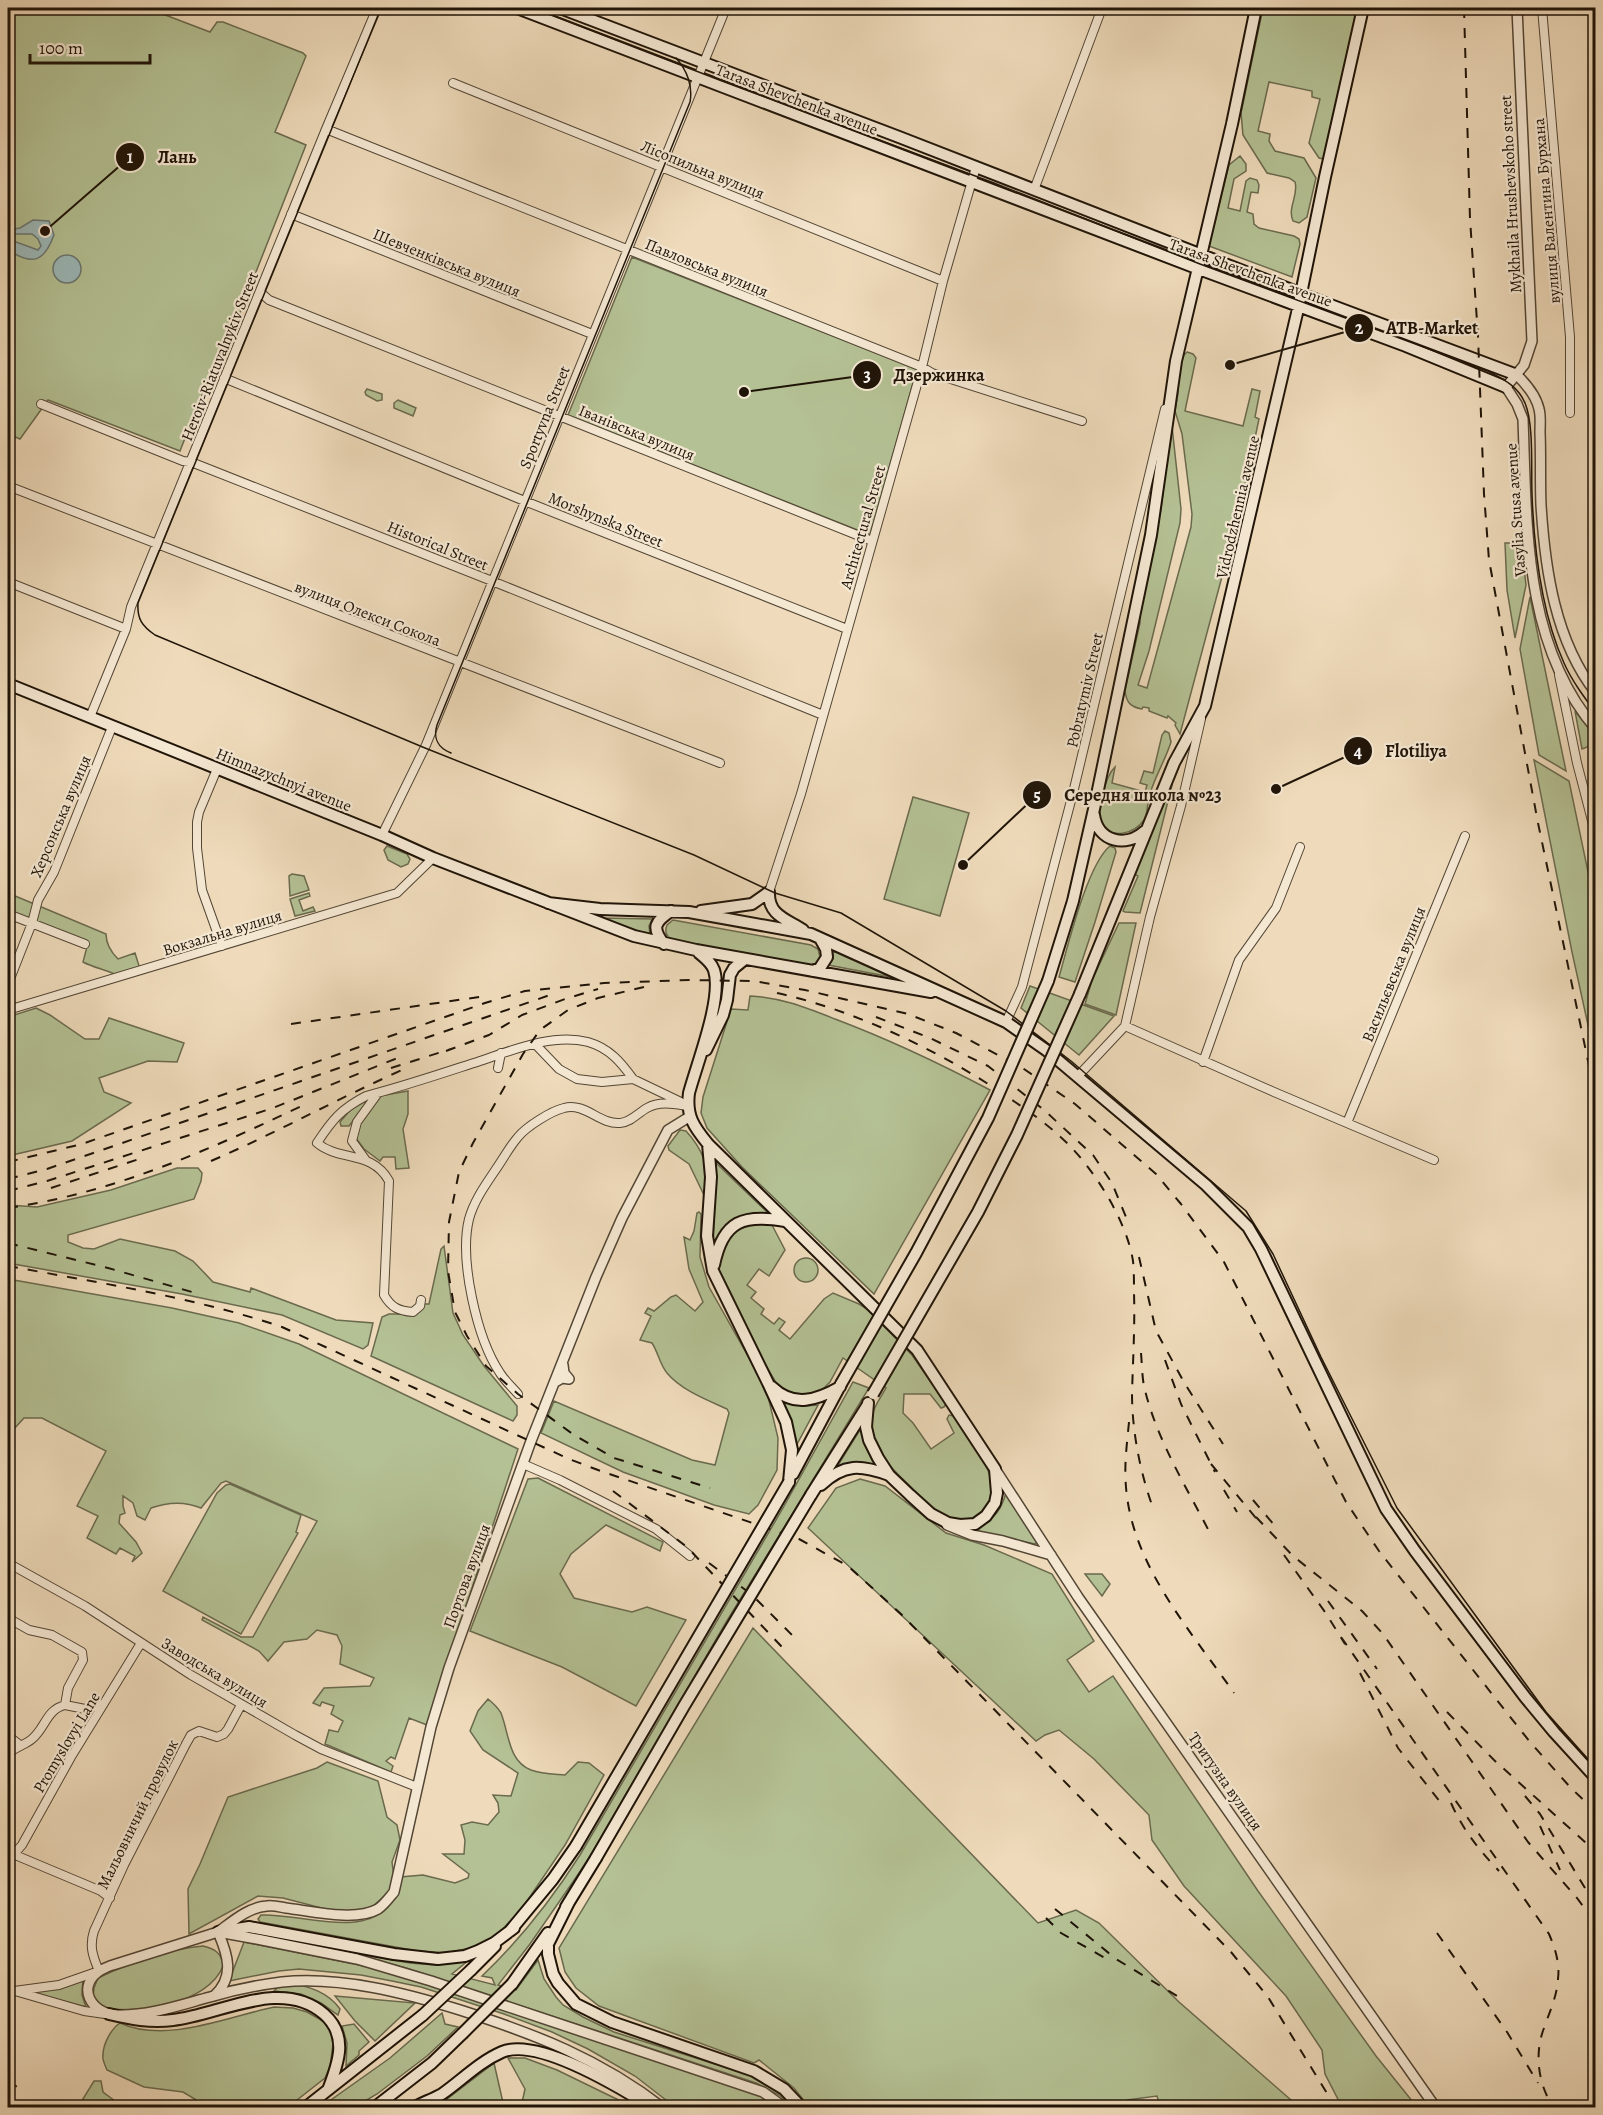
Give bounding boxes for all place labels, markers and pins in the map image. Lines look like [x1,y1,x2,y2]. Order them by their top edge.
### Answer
callout: Лань [115,139,208,175]
callout: ATB-Market [1344,310,1490,346]
callout: Дзержинка [852,357,997,393]
callout: Flotiliya [1343,733,1459,769]
callout: Середня школа №23 [1022,777,1233,813]

